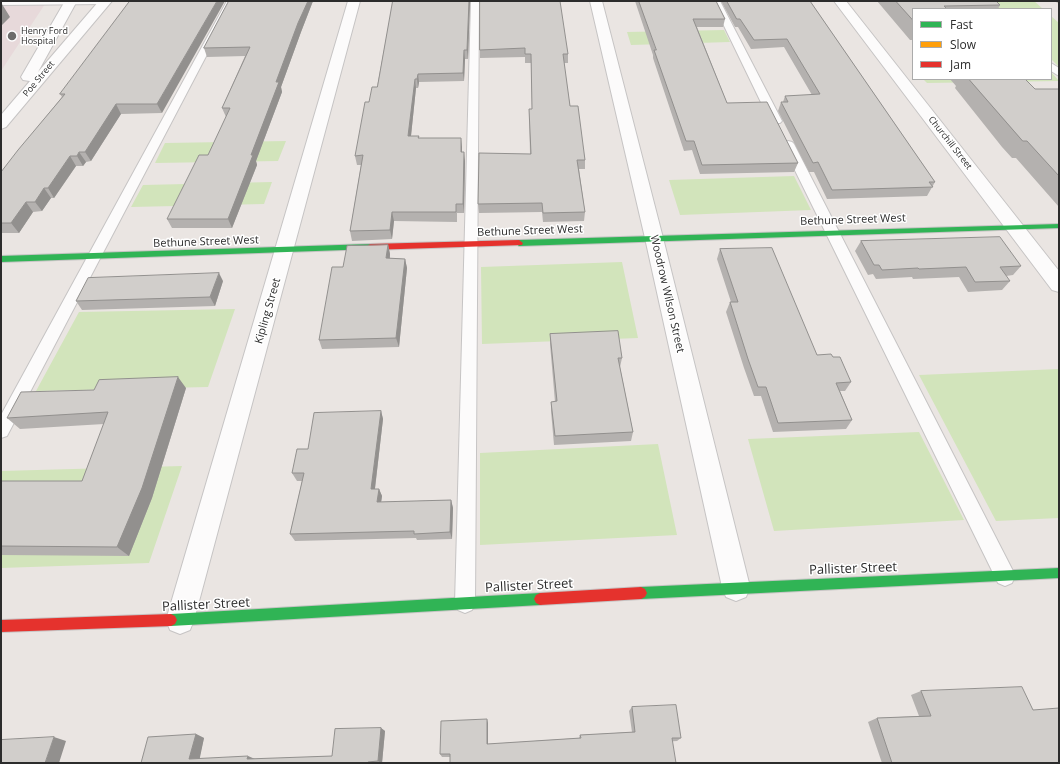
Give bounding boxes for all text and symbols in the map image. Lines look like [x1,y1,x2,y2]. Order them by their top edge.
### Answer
legend [912,8,1052,80]
text: Fast [950,16,973,33]
place label: Henry Ford Hospital [21,26,68,47]
marker: Henry Ford Hospital [6,30,18,42]
text: Slow [950,36,976,53]
text: Jam [950,56,971,73]
street label: Poe Street [21,59,57,99]
street label: Churchill Street [926,114,974,172]
street label: Bethune Street West [800,212,906,228]
street label: Bethune Street West [477,223,583,239]
street label: Bethune Street West [153,234,259,250]
street label: Woodrow Wilson Street [647,234,687,354]
street label: Kipling Street [252,276,284,346]
street label: Pallister Street [809,560,897,578]
street label: Pallister Street [485,576,573,596]
street label: Pallister Street [162,595,250,615]

